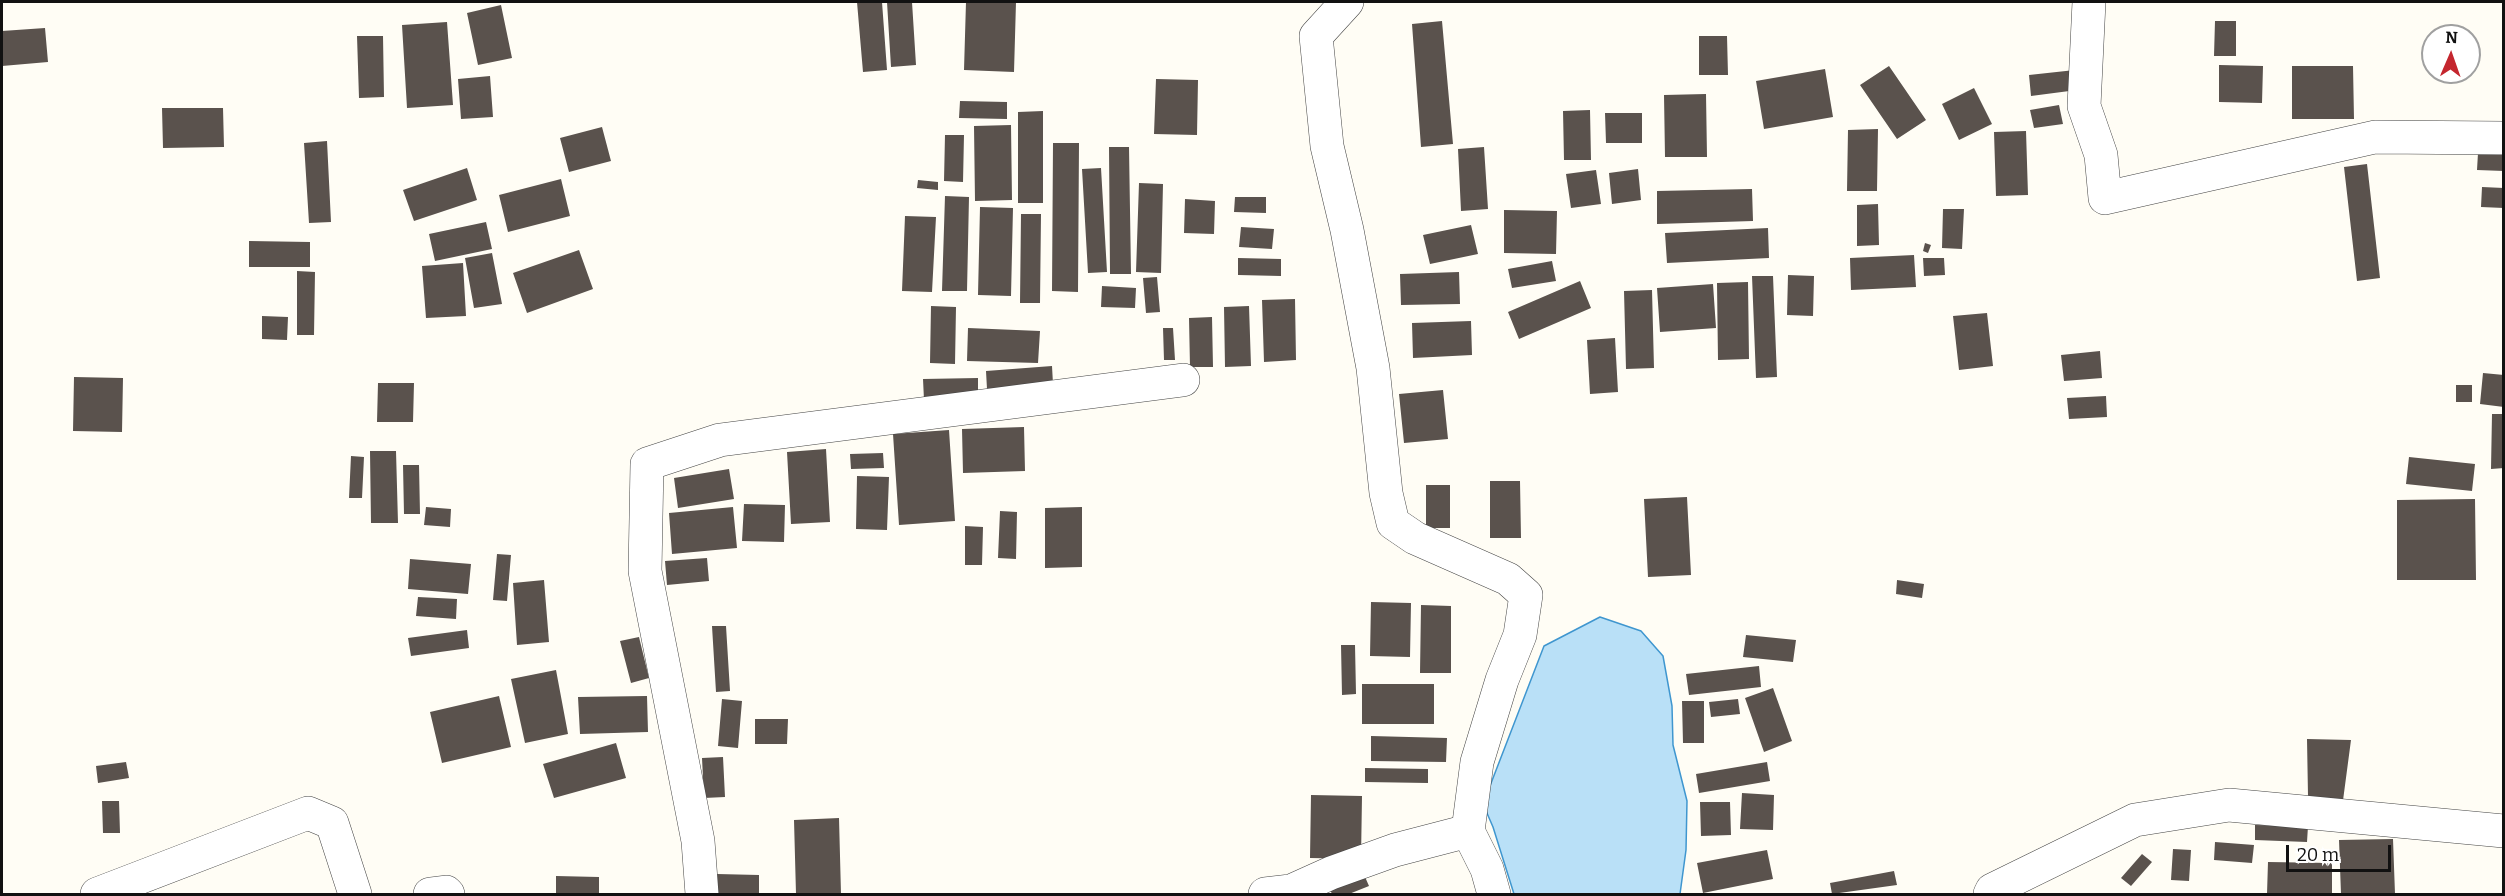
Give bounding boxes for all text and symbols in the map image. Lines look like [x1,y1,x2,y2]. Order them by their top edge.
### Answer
north arrow [2421,24,2481,84]
text: N [2445,28,2458,47]
scale bar [2289,833,2394,871]
text: 20 m [2297,844,2339,866]

